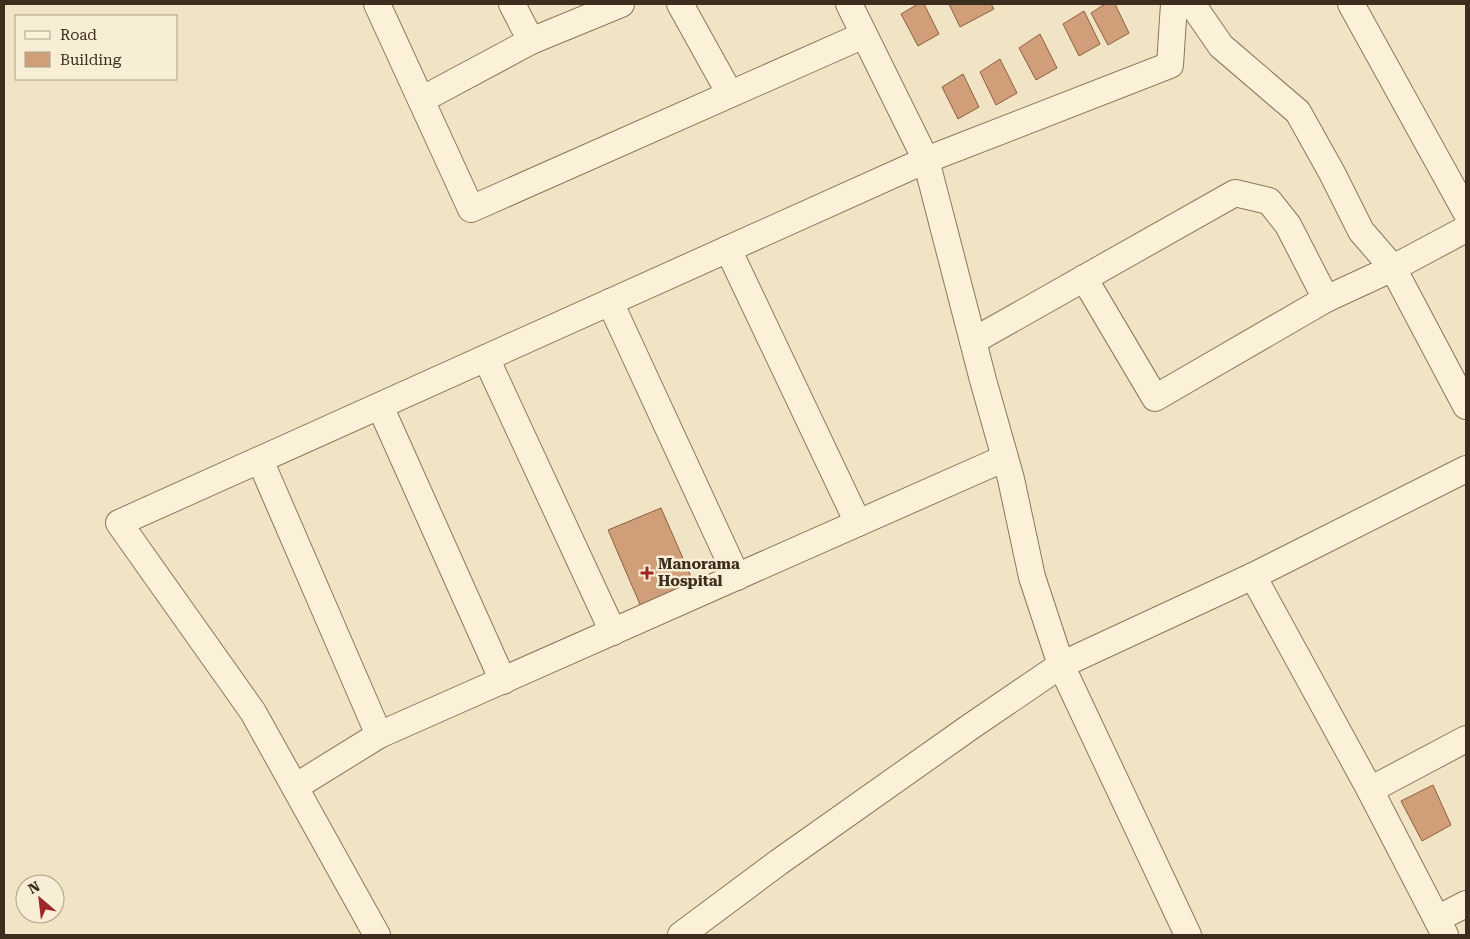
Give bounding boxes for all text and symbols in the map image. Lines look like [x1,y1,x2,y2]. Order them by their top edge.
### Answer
legend [15,15,178,80]
text: Road [60,26,97,44]
text: Building [60,51,122,69]
place label: Manorama Hospital [658,555,740,590]
marker: Manorama Hospital [640,566,654,580]
north arrow [15,874,65,924]
text: N [25,878,43,897]

